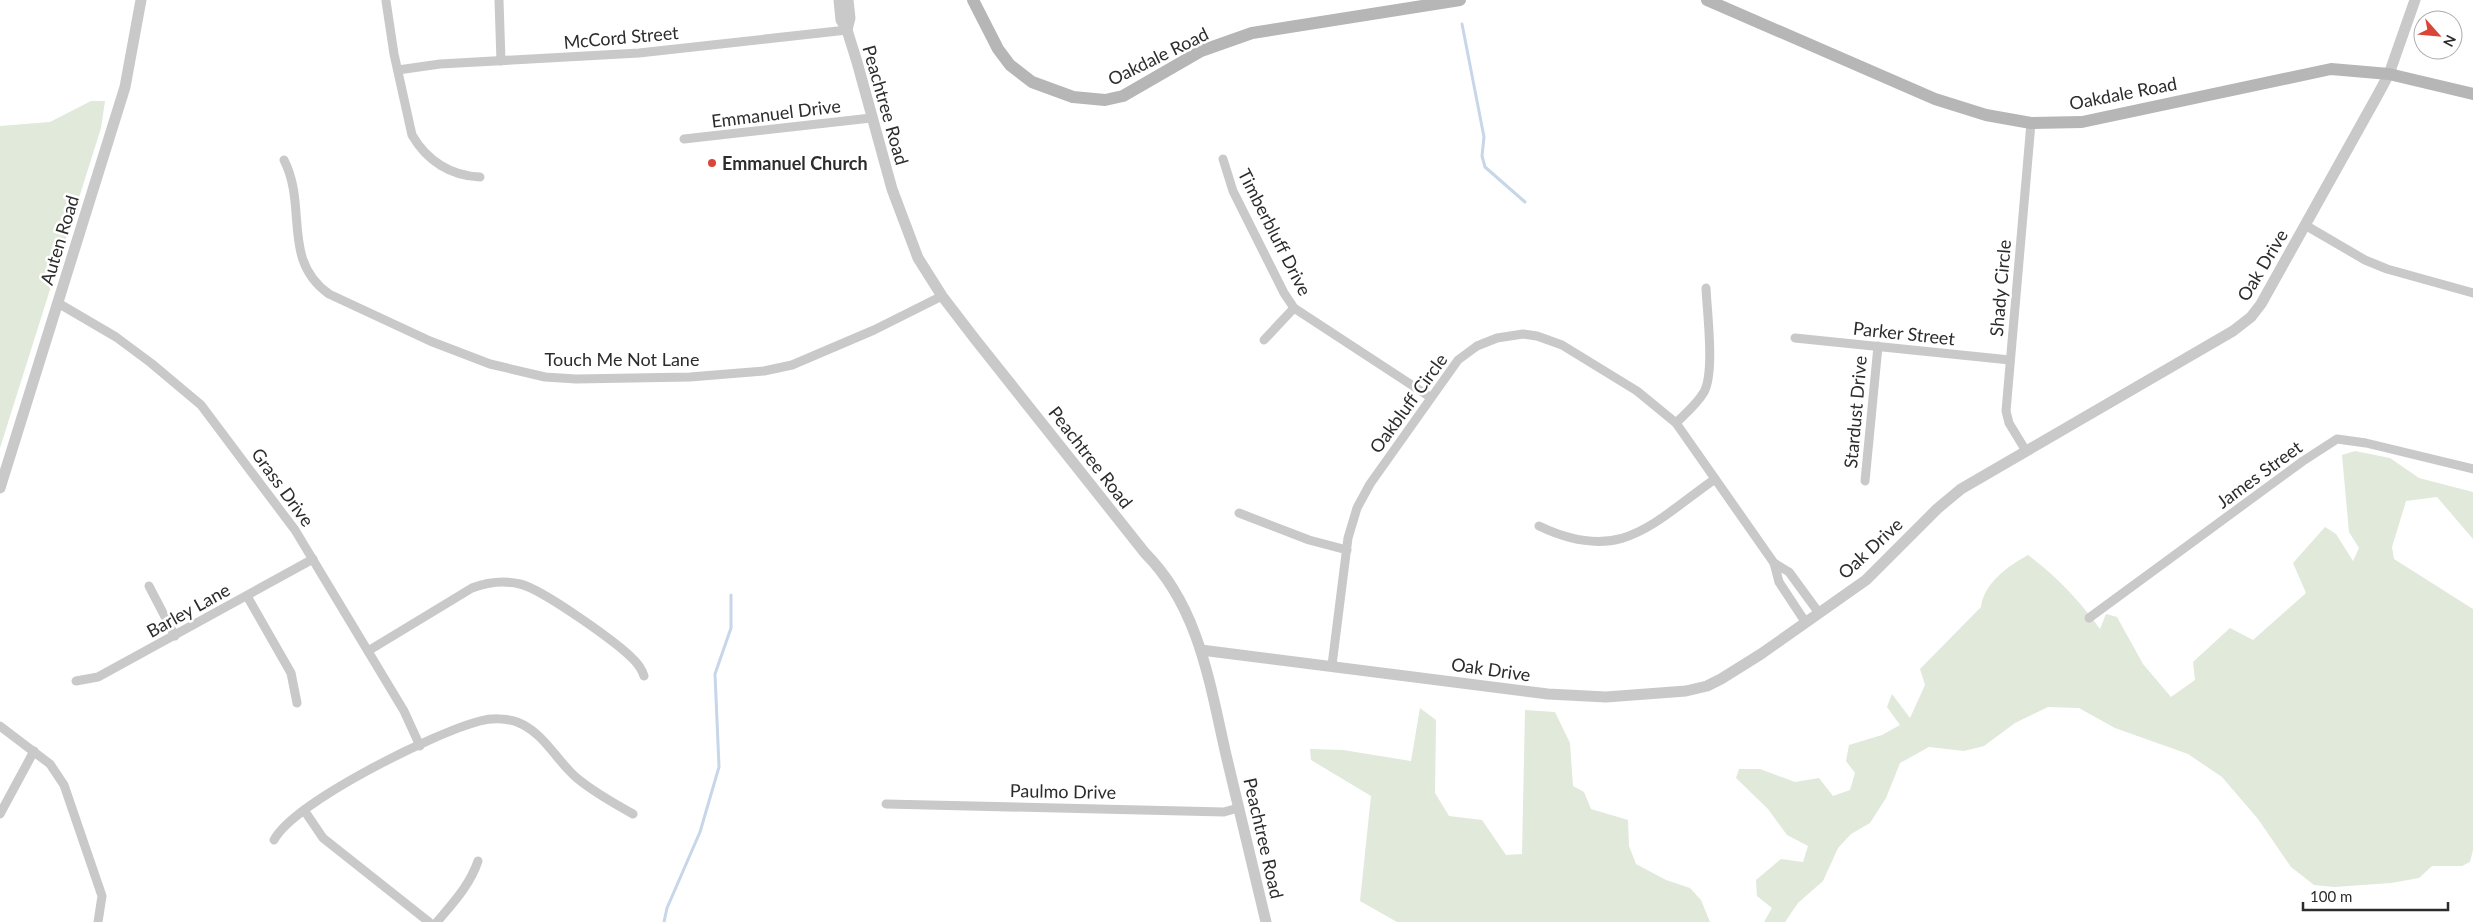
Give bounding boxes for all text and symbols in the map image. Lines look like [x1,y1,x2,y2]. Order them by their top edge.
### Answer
north arrow [2413,10,2463,60]
street label: McCord Street [563,21,680,53]
street label: Oakdale Road [1104,22,1212,90]
text: N [2440,32,2460,50]
street label: Peachtree Road [858,43,914,167]
street label: Oakdale Road [2067,72,2179,114]
street label: Emmanuel Drive [710,94,842,132]
place label: Emmanuel Church [722,152,868,174]
marker: Emmanuel Church [706,157,718,169]
street label: Timberbluff Drive [1234,165,1316,299]
street label: Auten Road [35,193,83,287]
street label: Oak Drive [2232,225,2292,305]
street label: Shady Circle [1985,239,2015,337]
street label: Parker Street [1852,317,1957,349]
street label: Touch Me Not Lane [545,348,699,370]
street label: Oakbluff Circle [1364,349,1452,457]
street label: Stardust Drive [1839,355,1871,469]
street label: Peachtree Road [1044,402,1138,512]
street label: James Street [2212,435,2306,512]
street label: Grass Drive [247,444,319,530]
street label: Oak Drive [1833,513,1907,583]
street label: Barley Lane [143,578,233,642]
street label: Oak Drive [1450,653,1532,685]
street label: Peachtree Road [1239,775,1289,901]
street label: Paulmo Drive [1010,779,1116,803]
scale bar [2303,880,2448,912]
text: 100 m [2310,887,2352,905]

